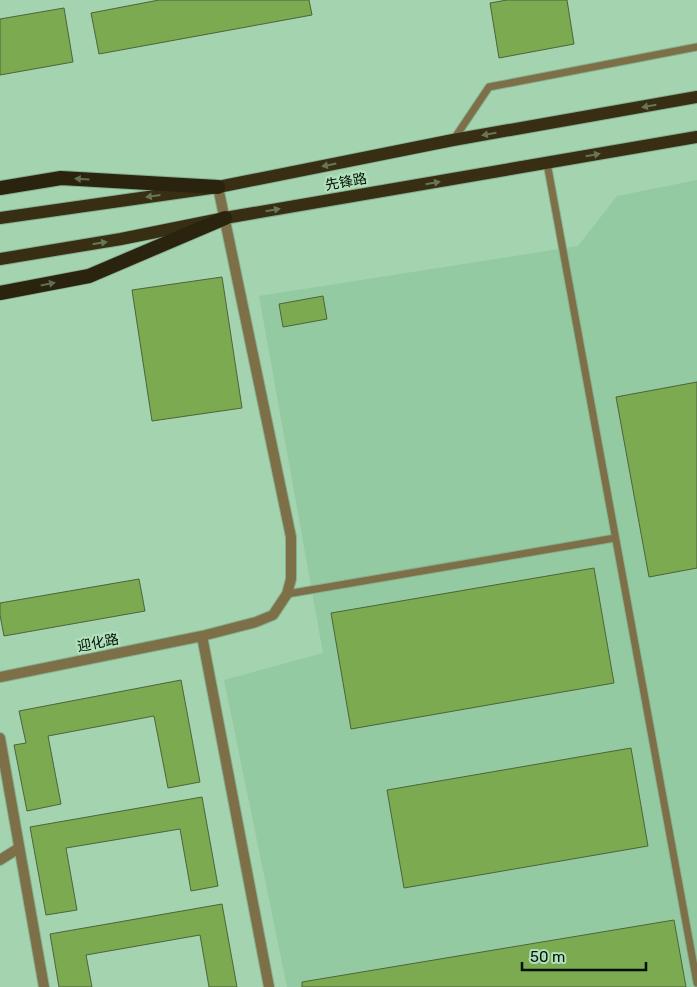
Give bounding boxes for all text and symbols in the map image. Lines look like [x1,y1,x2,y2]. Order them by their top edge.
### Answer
one-way arrow [641,102,657,110]
one-way arrow [481,130,497,138]
one-way arrow [585,150,601,158]
one-way arrow [321,161,337,169]
street label: 先锋路 [324,170,368,194]
one-way arrow [74,175,90,183]
one-way arrow [425,178,441,186]
one-way arrow [144,192,160,200]
one-way arrow [265,206,281,214]
one-way arrow [92,238,108,246]
one-way arrow [40,280,55,288]
street label: 迎化路 [76,631,120,655]
scale bar [522,940,646,972]
text: 50 m [530,948,565,966]

